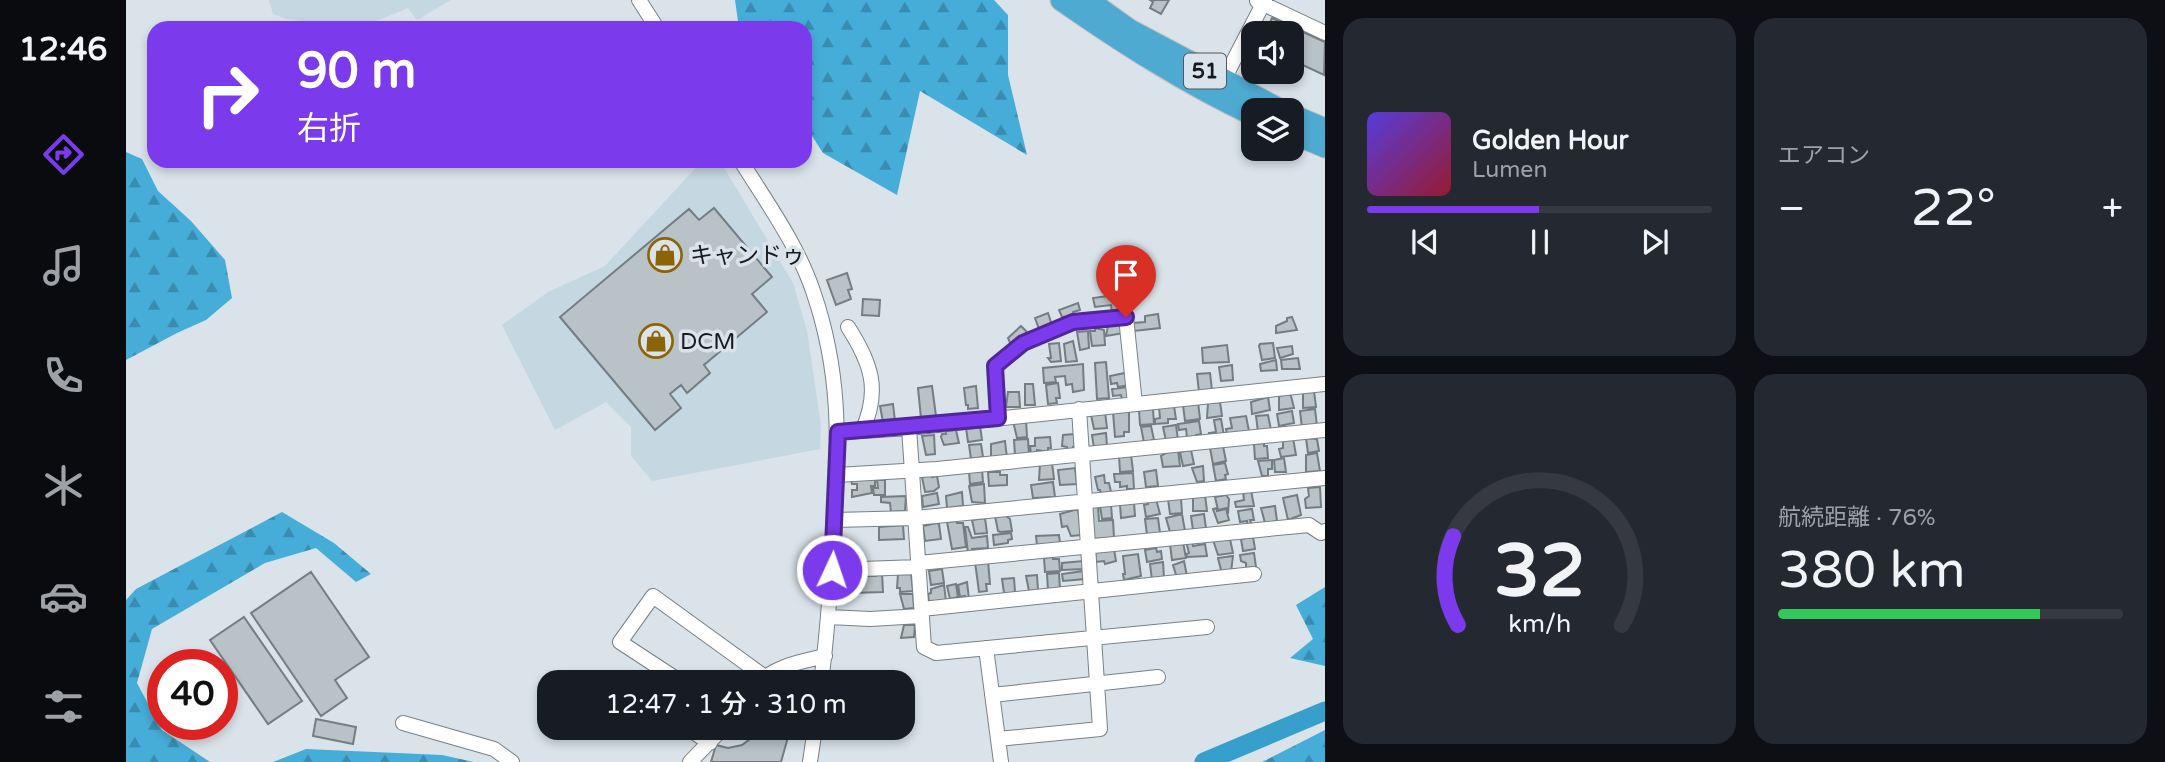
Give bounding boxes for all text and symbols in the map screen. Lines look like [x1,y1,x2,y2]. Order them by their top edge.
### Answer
map controls [1241,21,1304,161]
button: sound [1241,21,1304,84]
text: 12:46 [19,31,107,69]
text: 90 m [297,42,416,101]
icon: right [182,49,273,140]
road number: 51 [1184,54,1226,88]
button: layers [1241,98,1304,161]
text: 右折 [297,110,361,148]
text: Golden Hour [1472,125,1629,156]
icon: directions [39,130,88,179]
text: エアコン [1778,142,1870,170]
text: Lumen [1472,156,1547,184]
text: 22° [1911,177,1996,240]
text: − [1778,186,1805,232]
text: + [2102,186,2123,232]
icon: previous [1406,223,1444,261]
icon: pause [1521,223,1559,261]
icon: next [1636,223,1674,261]
shop icon: キャンドゥ [646,236,684,274]
icon: music [39,241,88,290]
place label: キャンドゥ [690,242,805,270]
pin [1096,245,1156,317]
icon: arrive [1107,256,1145,294]
shop icon: DCM [637,322,675,360]
place label: DCM [680,328,735,356]
icon: phone [39,351,88,400]
icon: climate [39,461,88,510]
text: 航続距離 · 76% [1778,504,1936,532]
text: 32 [1494,528,1585,616]
position arrow [795,533,869,607]
text: 380 km [1778,539,1966,602]
icon: car [39,572,88,621]
text: km/h [1508,609,1571,639]
speed limit sign: 40 [147,649,238,740]
icon: filters [39,682,88,731]
text: 12:47 · 1 分 · 310 m [605,689,847,720]

